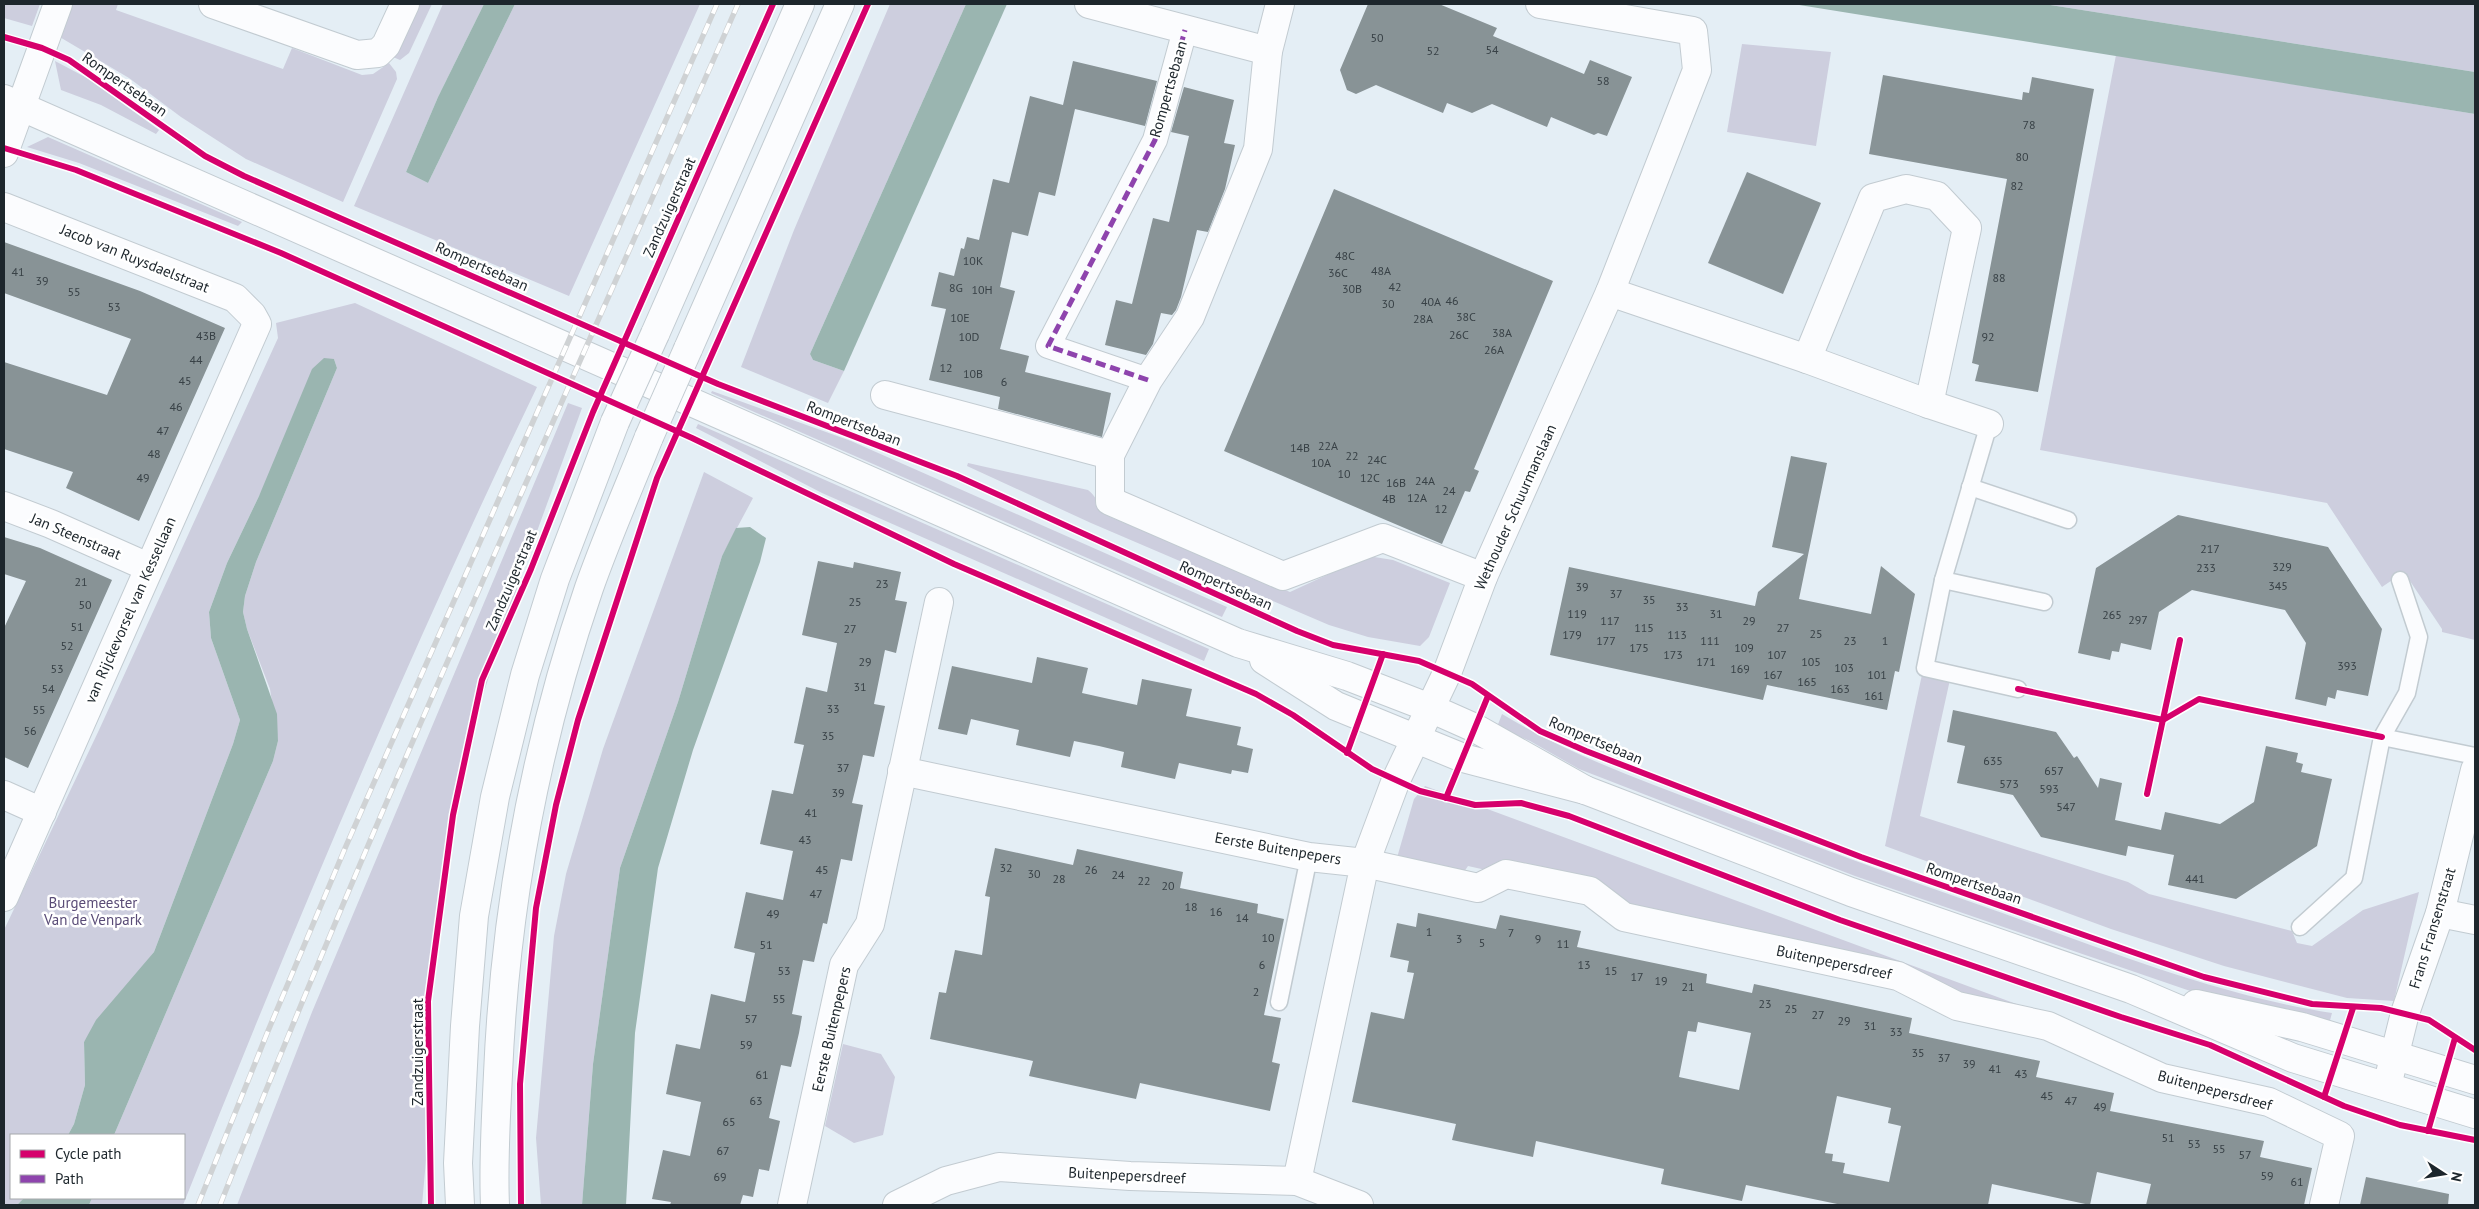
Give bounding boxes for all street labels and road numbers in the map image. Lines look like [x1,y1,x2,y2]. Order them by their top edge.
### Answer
street label: Rompertsebaan [1145,38,1191,140]
street label: Rompertsebaan [79,48,171,120]
street label: Zandzuigerstraat [638,154,700,260]
street label: Jacob van Ruysdaelstraat [57,219,212,297]
street label: Rompertsebaan [432,237,532,295]
street label: Rompertsebaan [804,396,904,450]
street label: Wethouder Schuurmanslaan [1470,421,1560,593]
street label: Jan Steenstraat [27,508,124,564]
street label: van Rijckevorsel van Kessellaan [80,514,180,706]
street label: Zandzuigerstraat [481,527,541,633]
street label: Rompertsebaan [1176,556,1276,614]
street label: Rompertsebaan [1546,712,1646,768]
street label: Eerste Buitenpepers [1213,828,1343,868]
street label: Rompertsebaan [1924,858,2024,908]
street label: Frans Fransenstraat [2405,865,2459,991]
street label: Buitenpepersdreef [1775,940,1895,984]
street label: Eerste Buitenpepers [807,964,855,1094]
street label: Zandzuigerstraat [408,998,427,1106]
street label: Buitenpepersdreef [2156,1066,2275,1115]
street label: Buitenpepersdreef [1068,1162,1187,1188]

